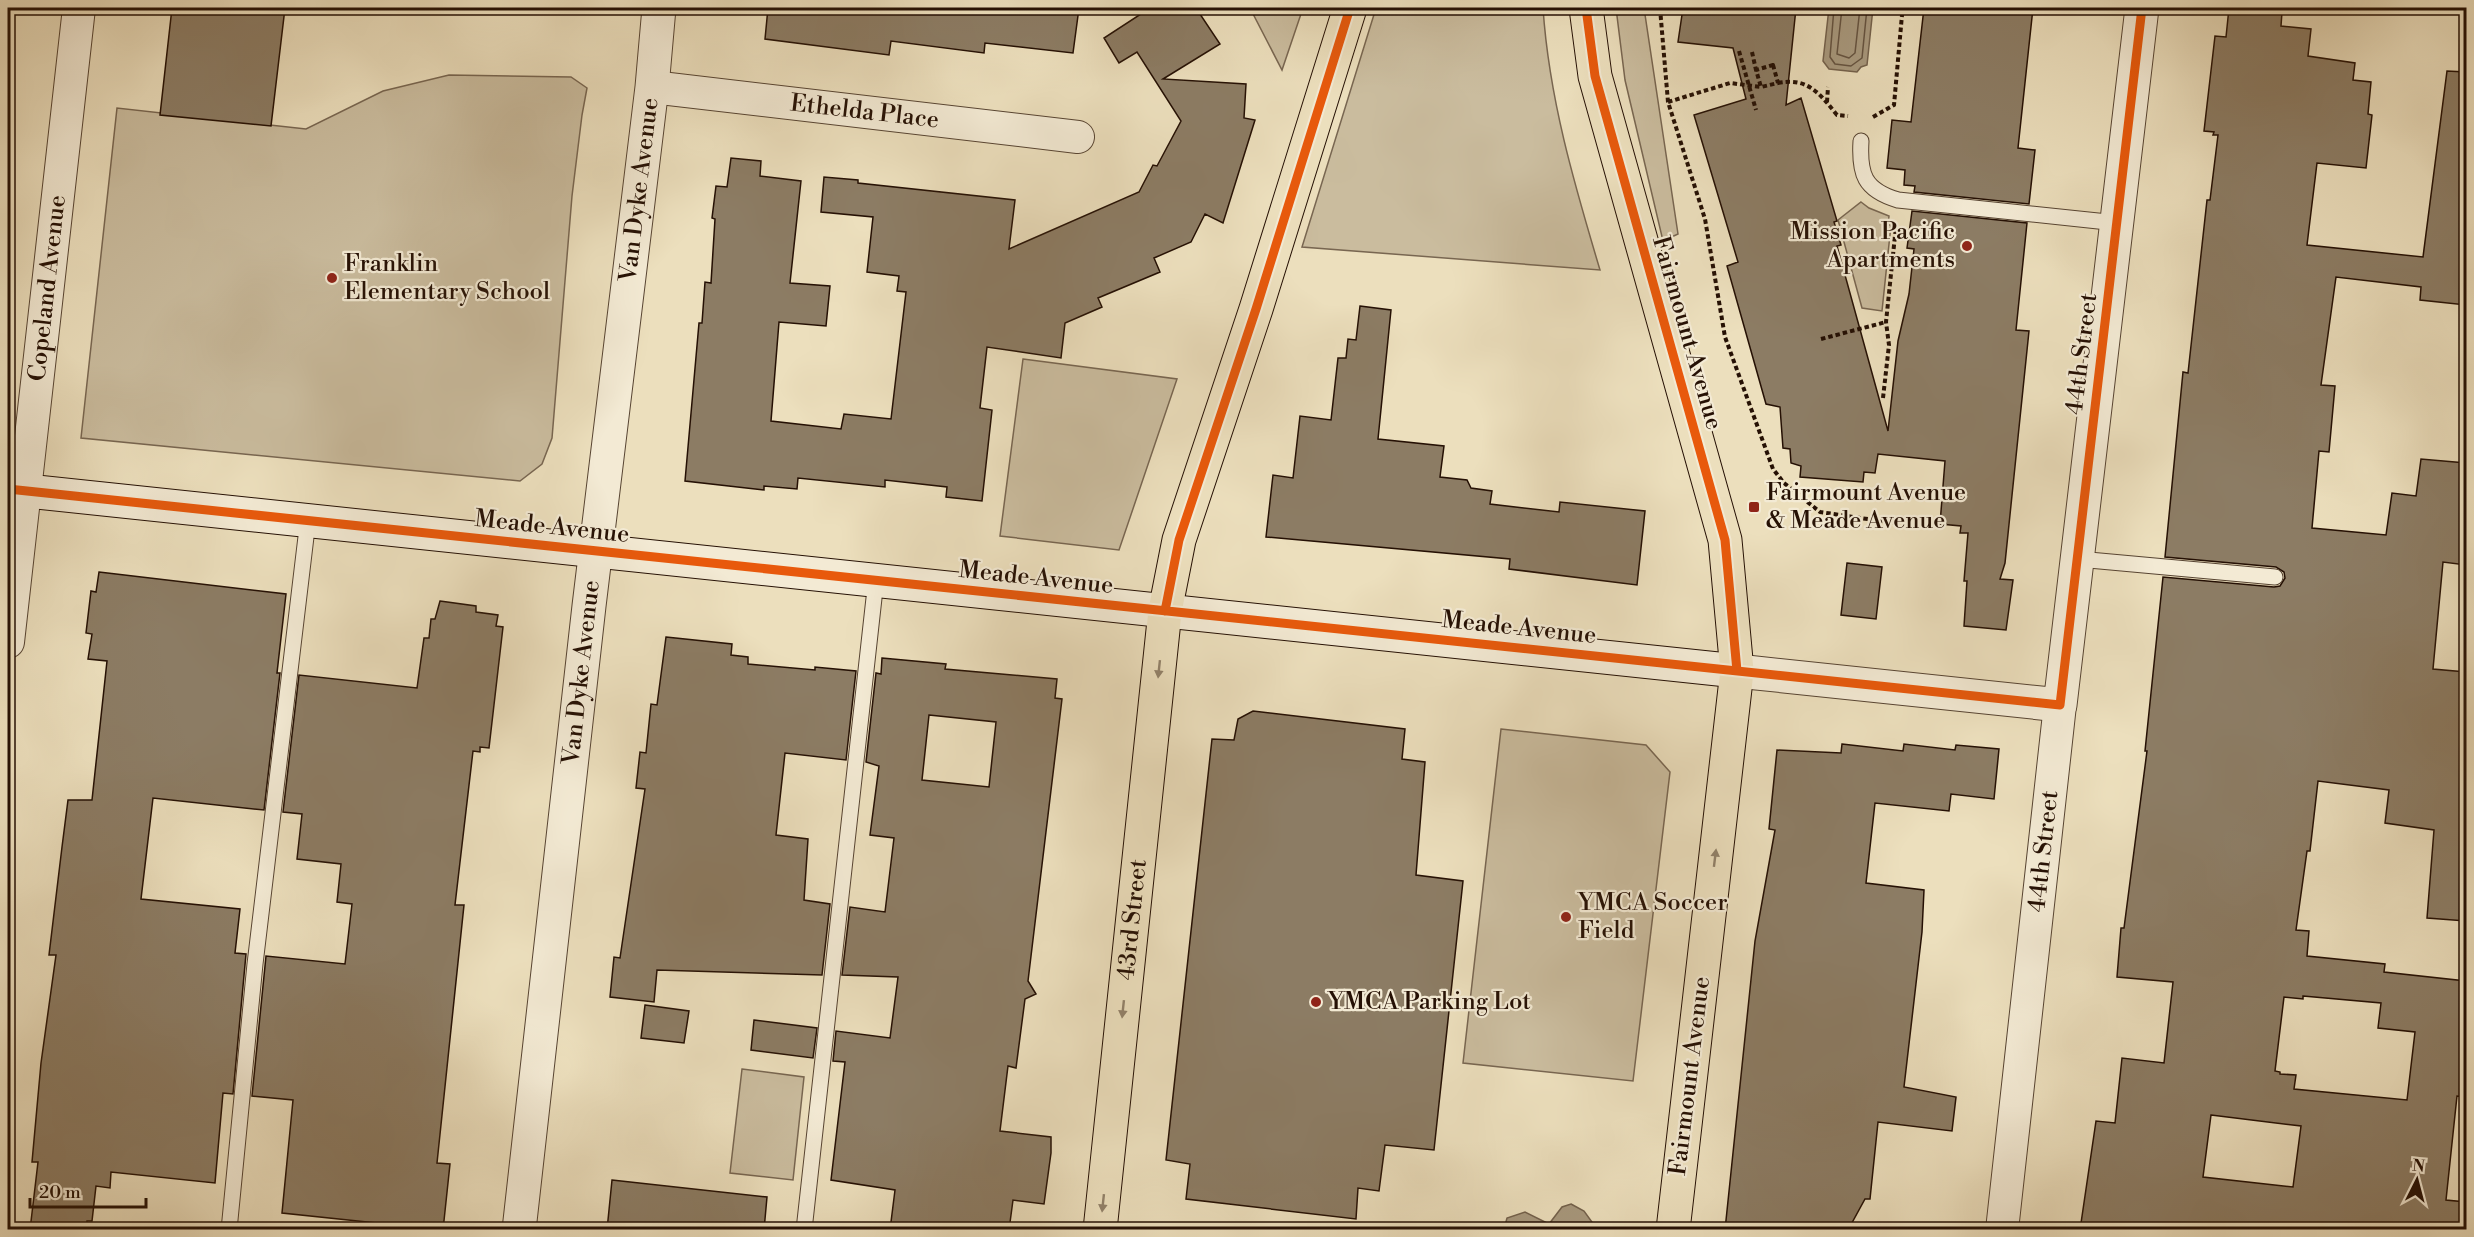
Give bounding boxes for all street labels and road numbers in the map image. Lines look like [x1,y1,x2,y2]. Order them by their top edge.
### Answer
street label: Ethelda Place [788,88,941,136]
street label: Van Dyke Avenue [613,96,666,285]
street label: Copeland Avenue [22,193,73,383]
street label: Fairmount Avenue [1645,233,1729,433]
street label: 44th Street [2060,291,2104,417]
street label: Meade Avenue [473,504,631,550]
street label: Meade Avenue [957,555,1115,601]
street label: Van Dyke Avenue [556,579,607,767]
street label: Meade Avenue [1440,605,1598,651]
street label: 44th Street [2022,788,2066,914]
street label: 43rd Street [1111,857,1154,982]
street label: Fairmount Avenue [1663,975,1717,1177]

